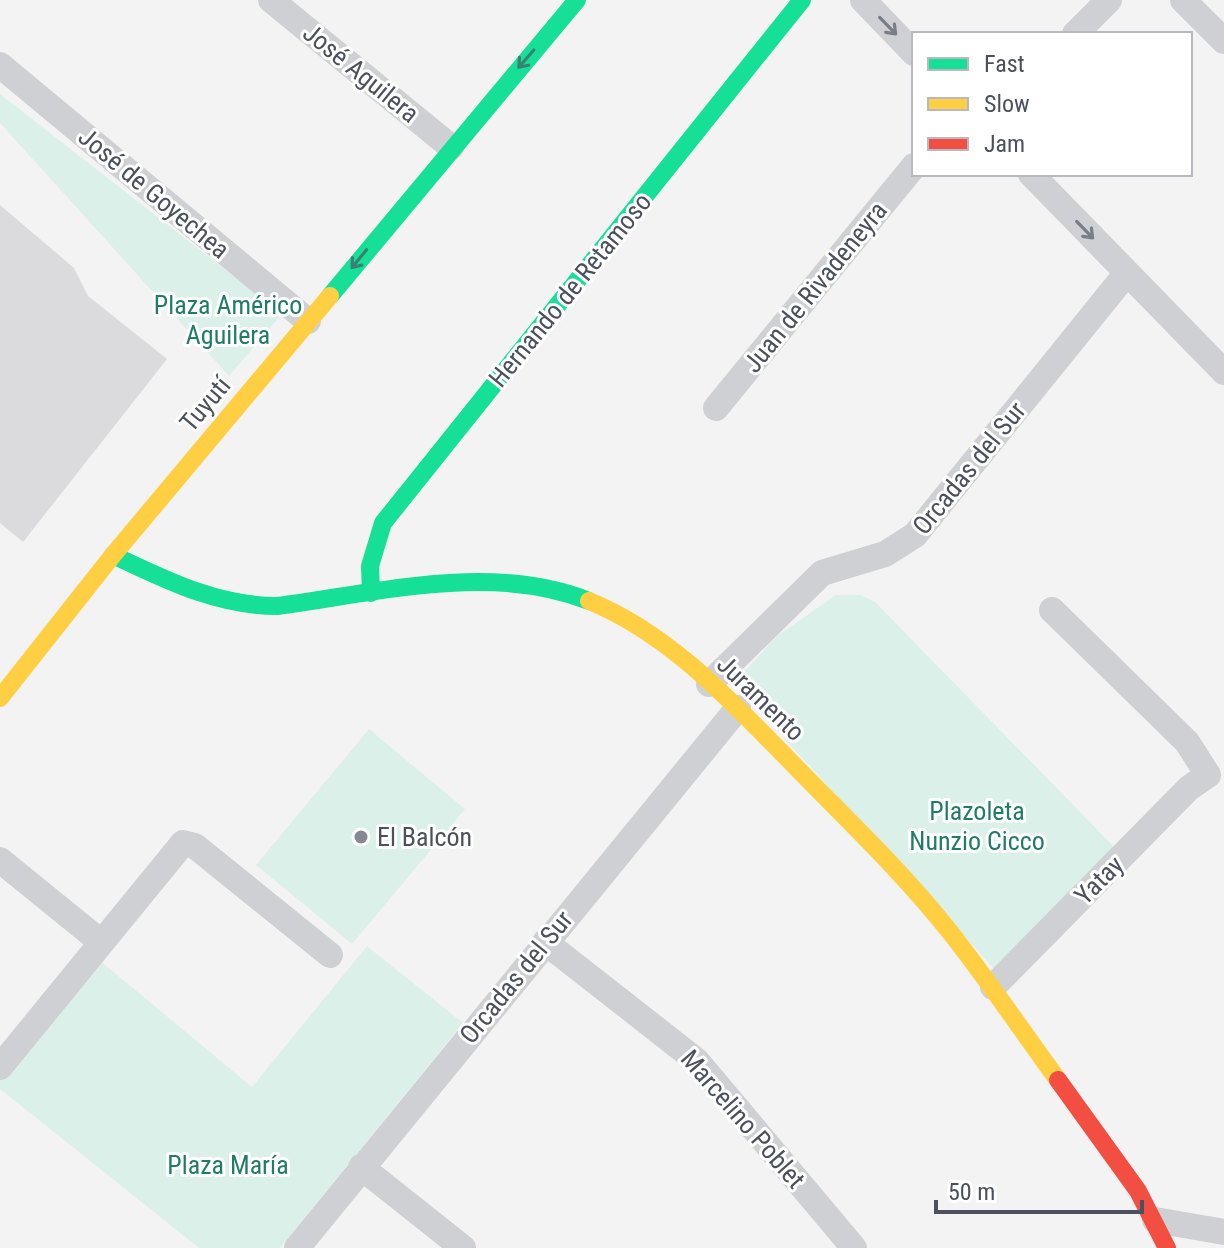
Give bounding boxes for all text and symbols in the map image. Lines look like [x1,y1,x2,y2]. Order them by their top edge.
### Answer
one-way arrow [879,16,898,36]
street label: José Aguilera [297,17,425,129]
legend [912,32,1192,176]
one-way arrow [517,49,535,69]
text: Fast [984,50,1025,78]
text: Slow [984,90,1030,118]
street label: José de Goyechea [73,121,235,265]
text: Jam [984,130,1025,158]
street label: Hernando de Retamoso [483,187,657,393]
street label: Juan de Rivadeneyra [737,196,893,378]
one-way arrow [1075,220,1094,240]
one-way arrow [350,248,368,268]
park label: Plaza Américo Aguilera [154,290,302,350]
street label: Tuyutí [174,369,238,437]
street label: Orcadas del Sur [906,396,1032,540]
street label: Juramento [711,649,811,747]
park label: Plazoleta Nunzio Cicco [909,796,1045,856]
place label: El Balcón [377,822,472,852]
marker: El Balcón [352,828,370,846]
street label: Yatay [1069,849,1130,910]
street label: Orcadas del Sur [453,905,579,1049]
street label: Marcelino Poblet [675,1044,811,1194]
park label: Plaza María [167,1150,289,1180]
scale bar [936,1164,1142,1214]
text: 50 m [948,1178,995,1206]

